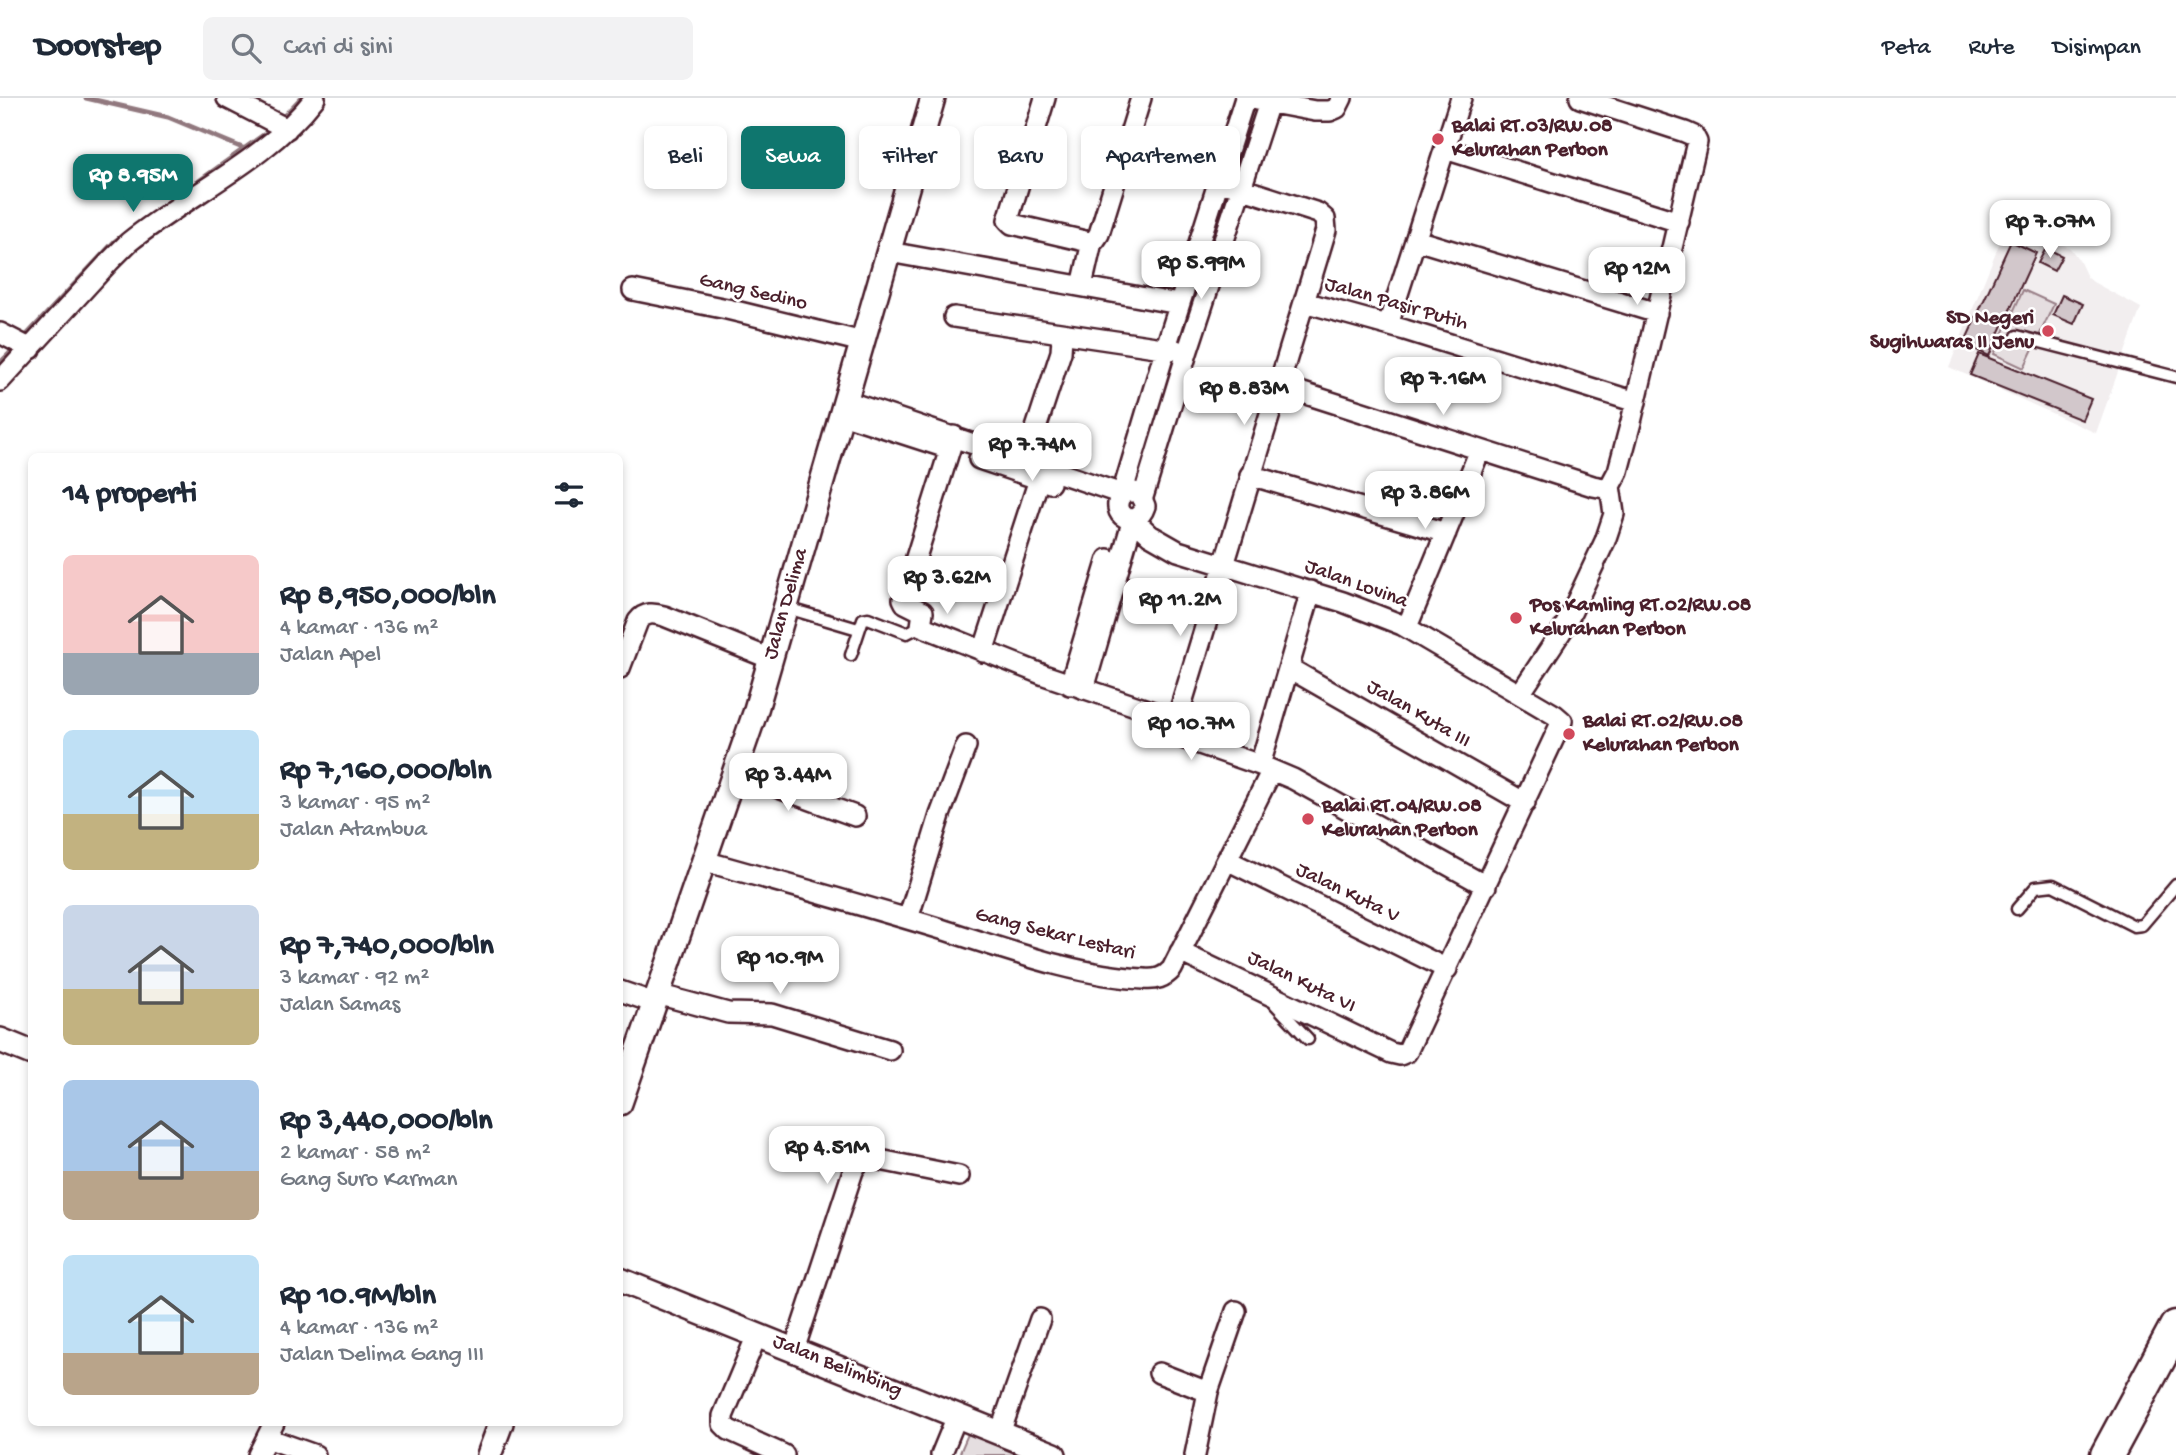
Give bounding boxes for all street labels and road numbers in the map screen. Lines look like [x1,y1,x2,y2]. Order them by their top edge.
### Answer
street label: Gang Sedino [697,268,810,318]
street label: Jalan Pasir Putih [1322,273,1470,337]
street label: Jalan Delima [759,544,815,662]
street label: Jalan Lovina [1301,555,1412,616]
street label: Jalan Kuta III [1362,675,1474,755]
street label: Jalan Kuta V [1291,858,1403,930]
street label: Gang Sekar Lestari [972,903,1138,967]
street label: Jalan Kuta VI [1243,946,1359,1020]
street label: Jalan Belimbing [769,1330,905,1404]

